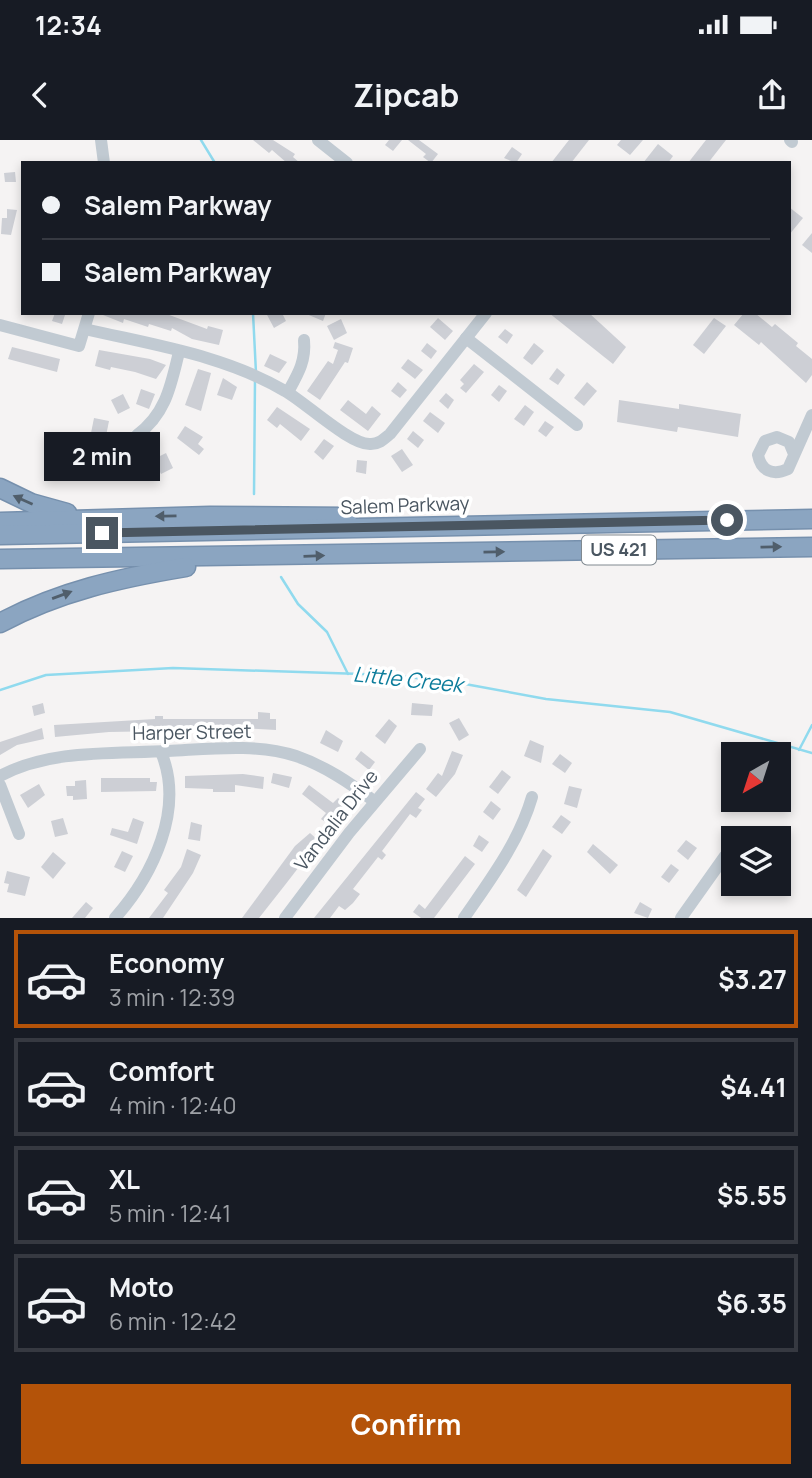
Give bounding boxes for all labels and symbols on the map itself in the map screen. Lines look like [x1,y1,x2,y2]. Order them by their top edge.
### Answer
callout: 2 min [44,432,160,480]
street label: Salem Parkway [340,490,470,520]
one-way arrow [12,494,33,505]
route start [711,504,743,536]
one-way arrow [154,511,176,522]
route end [86,517,118,549]
road number: US 421 [582,536,656,564]
one-way arrow [760,541,782,553]
one-way arrow [484,546,506,557]
one-way arrow [303,550,325,561]
one-way arrow [52,589,73,600]
water label: Little Creek [352,659,467,699]
street label: Harper Street [132,718,252,746]
north arrow [721,742,791,812]
street label: Vandalia Drive [288,764,384,876]

